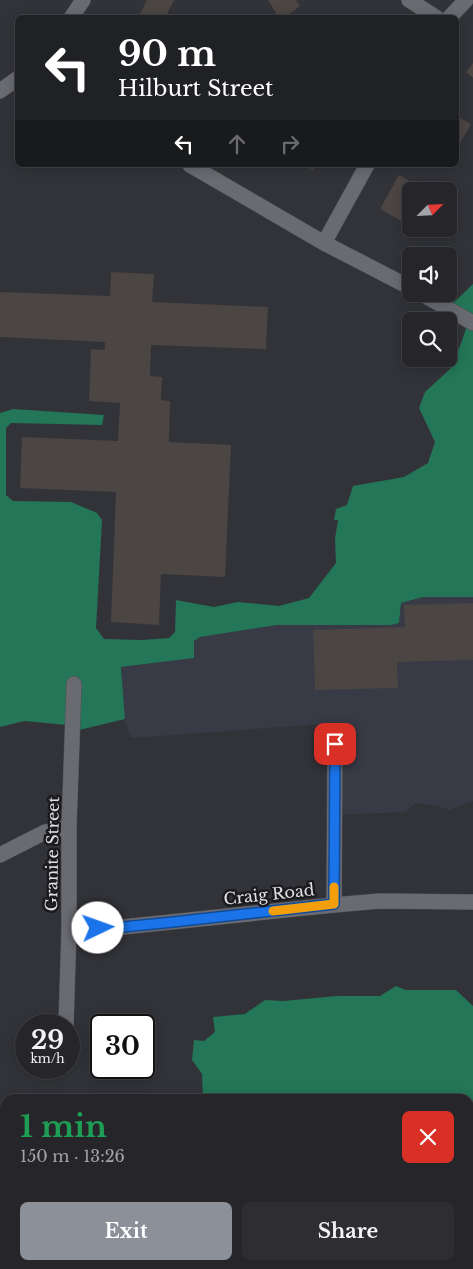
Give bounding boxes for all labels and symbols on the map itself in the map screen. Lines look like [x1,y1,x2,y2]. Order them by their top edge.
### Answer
north arrow [402,182,458,238]
pin [314,723,356,765]
street label: Granite Street [41,796,63,912]
street label: Craig Road [223,879,316,909]
position arrow [71,901,123,953]
speed limit sign: 30 [90,1014,155,1079]

